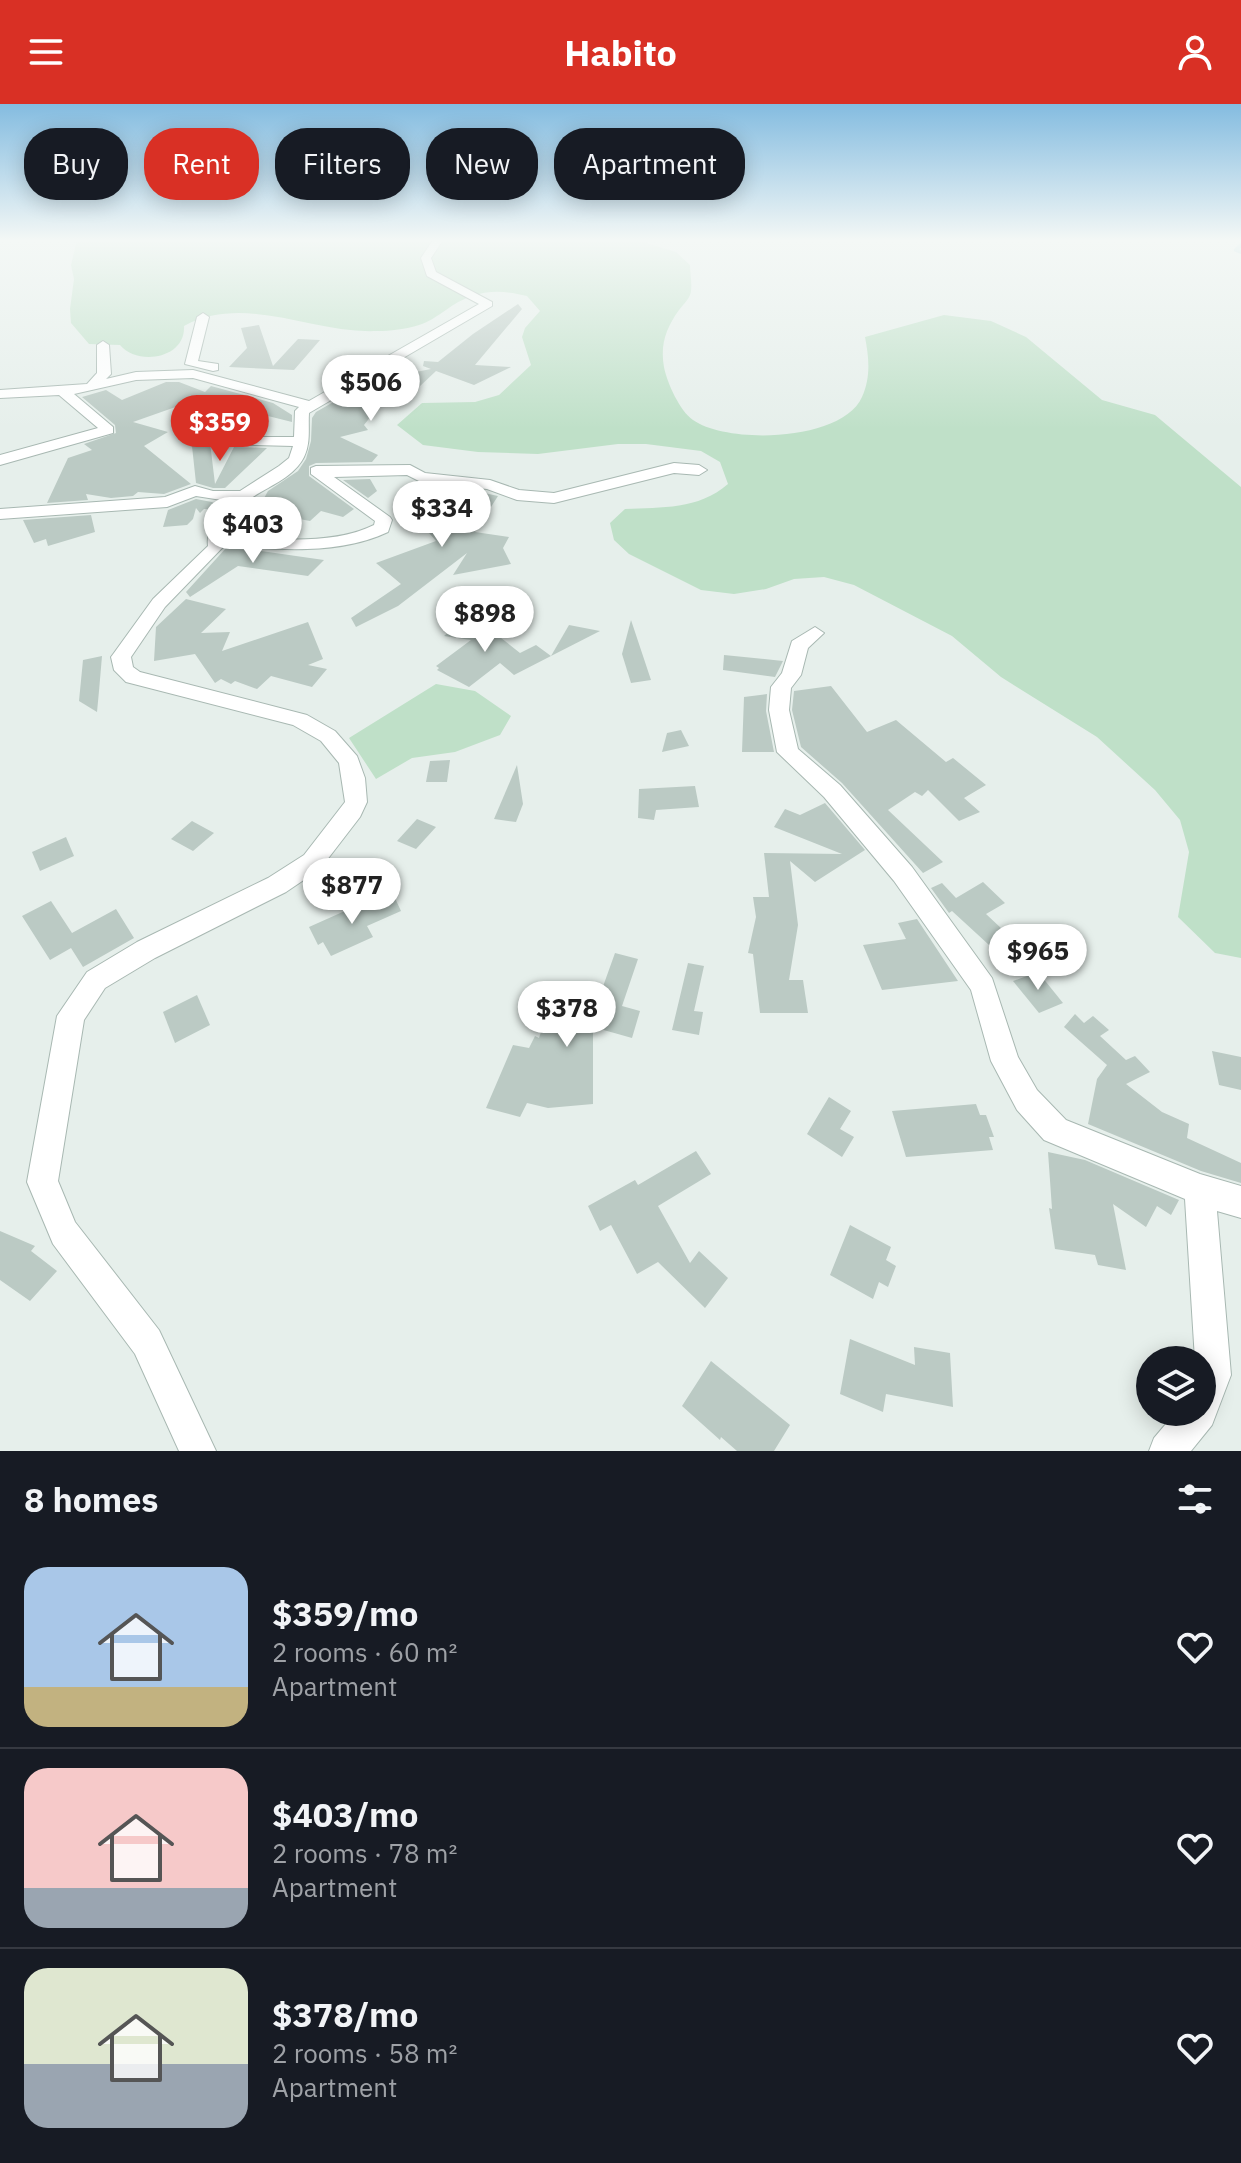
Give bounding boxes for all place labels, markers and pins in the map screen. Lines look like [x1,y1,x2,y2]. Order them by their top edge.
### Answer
pin: $506 [324,355,418,423]
pin: $359 [173,395,267,463]
pin: $334 [395,481,489,549]
pin: $403 [206,497,300,565]
pin: $898 [438,586,532,654]
pin: $877 [305,858,399,926]
pin: $965 [991,924,1085,992]
pin: $378 [520,981,614,1049]

